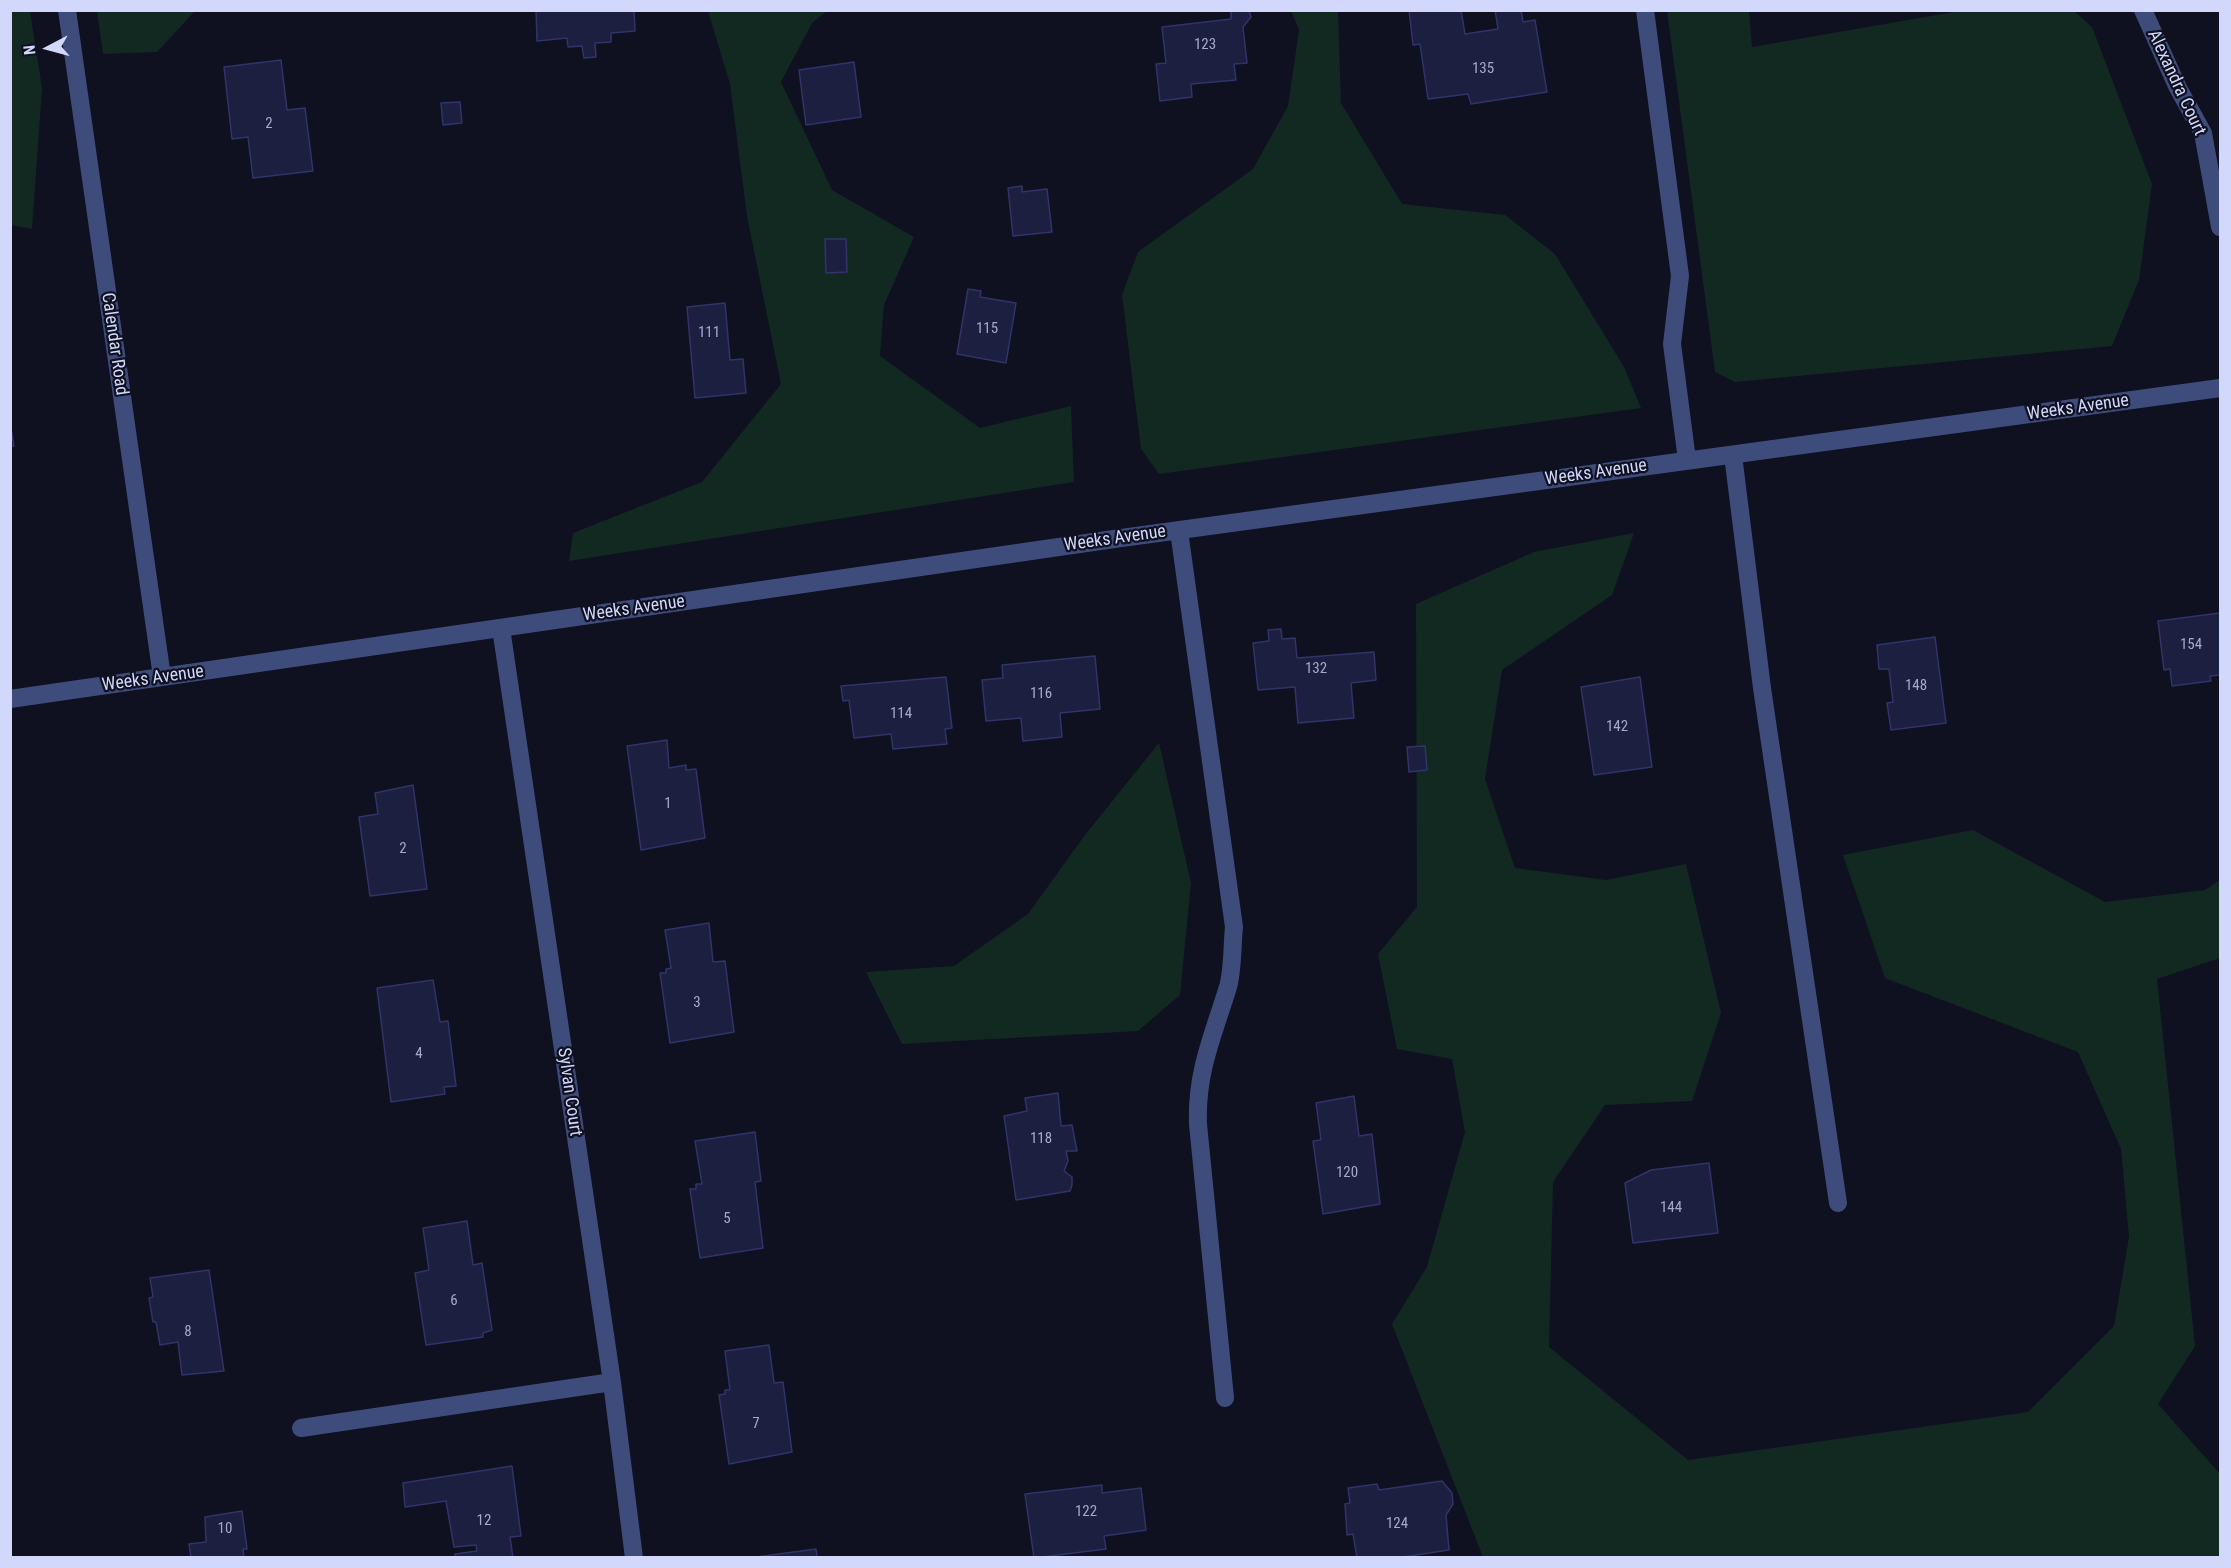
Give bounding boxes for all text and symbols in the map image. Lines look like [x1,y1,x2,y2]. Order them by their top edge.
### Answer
north arrow [18,18,78,78]
street label: Alexandra Court [2142,27,2210,139]
house number: 123 [1194,36,1216,54]
text: N [20,44,40,56]
house number: 135 [1472,60,1494,78]
house number: 2 [265,115,273,133]
street label: Calendar Road [96,291,132,397]
house number: 115 [976,320,998,338]
house number: 111 [698,324,720,342]
street label: Weeks Avenue [2026,390,2130,426]
street label: Weeks Avenue [1544,455,1648,491]
street label: Weeks Avenue [1063,521,1167,557]
street label: Weeks Avenue [582,591,686,627]
house number: 154 [2180,636,2202,654]
house number: 132 [1305,660,1327,678]
street label: Weeks Avenue [101,661,205,697]
house number: 148 [1905,677,1927,695]
house number: 116 [1030,685,1052,703]
house number: 114 [890,705,912,723]
house number: 142 [1606,718,1628,736]
house number: 1 [664,795,672,813]
house number: 2 [399,840,407,858]
house number: 3 [693,994,701,1012]
house number: 4 [415,1045,423,1063]
street label: Sylvan Court [552,1046,586,1138]
house number: 118 [1030,1130,1052,1148]
house number: 120 [1336,1164,1358,1182]
house number: 144 [1660,1199,1682,1217]
house number: 5 [723,1210,731,1228]
house number: 6 [450,1292,458,1310]
house number: 8 [184,1323,192,1341]
house number: 7 [752,1415,760,1433]
house number: 122 [1075,1503,1097,1521]
house number: 12 [477,1512,491,1530]
house number: 124 [1386,1515,1408,1533]
house number: 10 [218,1520,232,1538]

